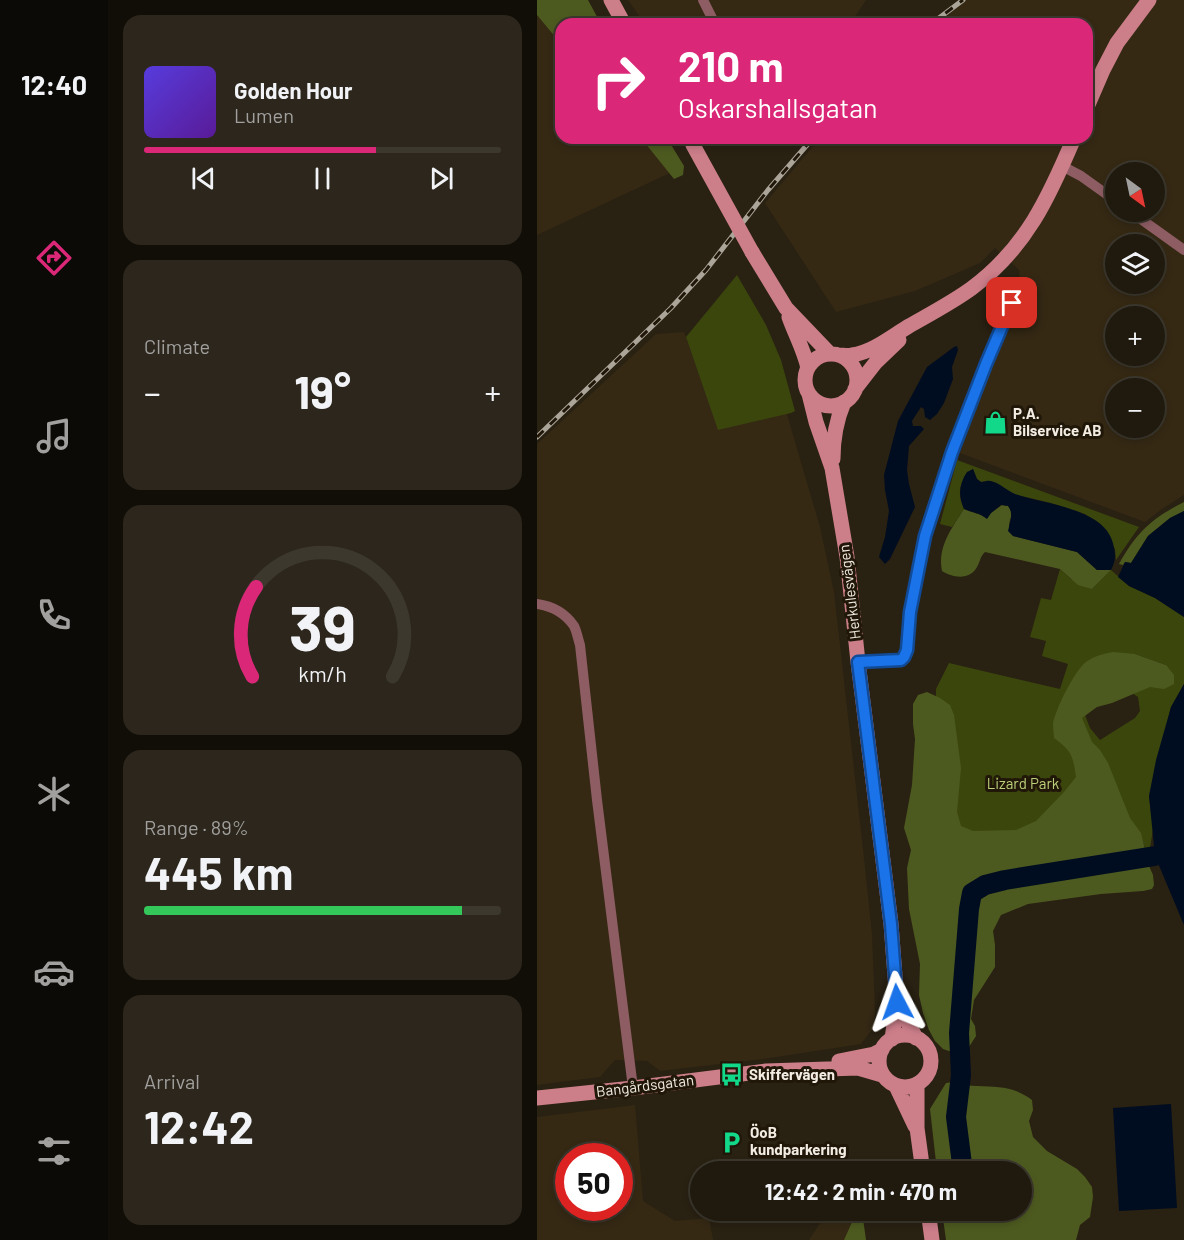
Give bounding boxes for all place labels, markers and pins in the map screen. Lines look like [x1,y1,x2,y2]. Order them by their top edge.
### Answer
pin [986,277,1037,328]
place label: P.A. Bilservice AB [1013,404,1102,439]
shop icon: P.A. Bilservice AB [982,410,1008,436]
bus stop icon: Skiffervägen [718,1062,744,1088]
place label: Skiffervägen [749,1065,835,1083]
place label: ÖoB kundparkering [750,1123,847,1158]
parking icon: ÖoB kundparkering [719,1129,745,1155]

